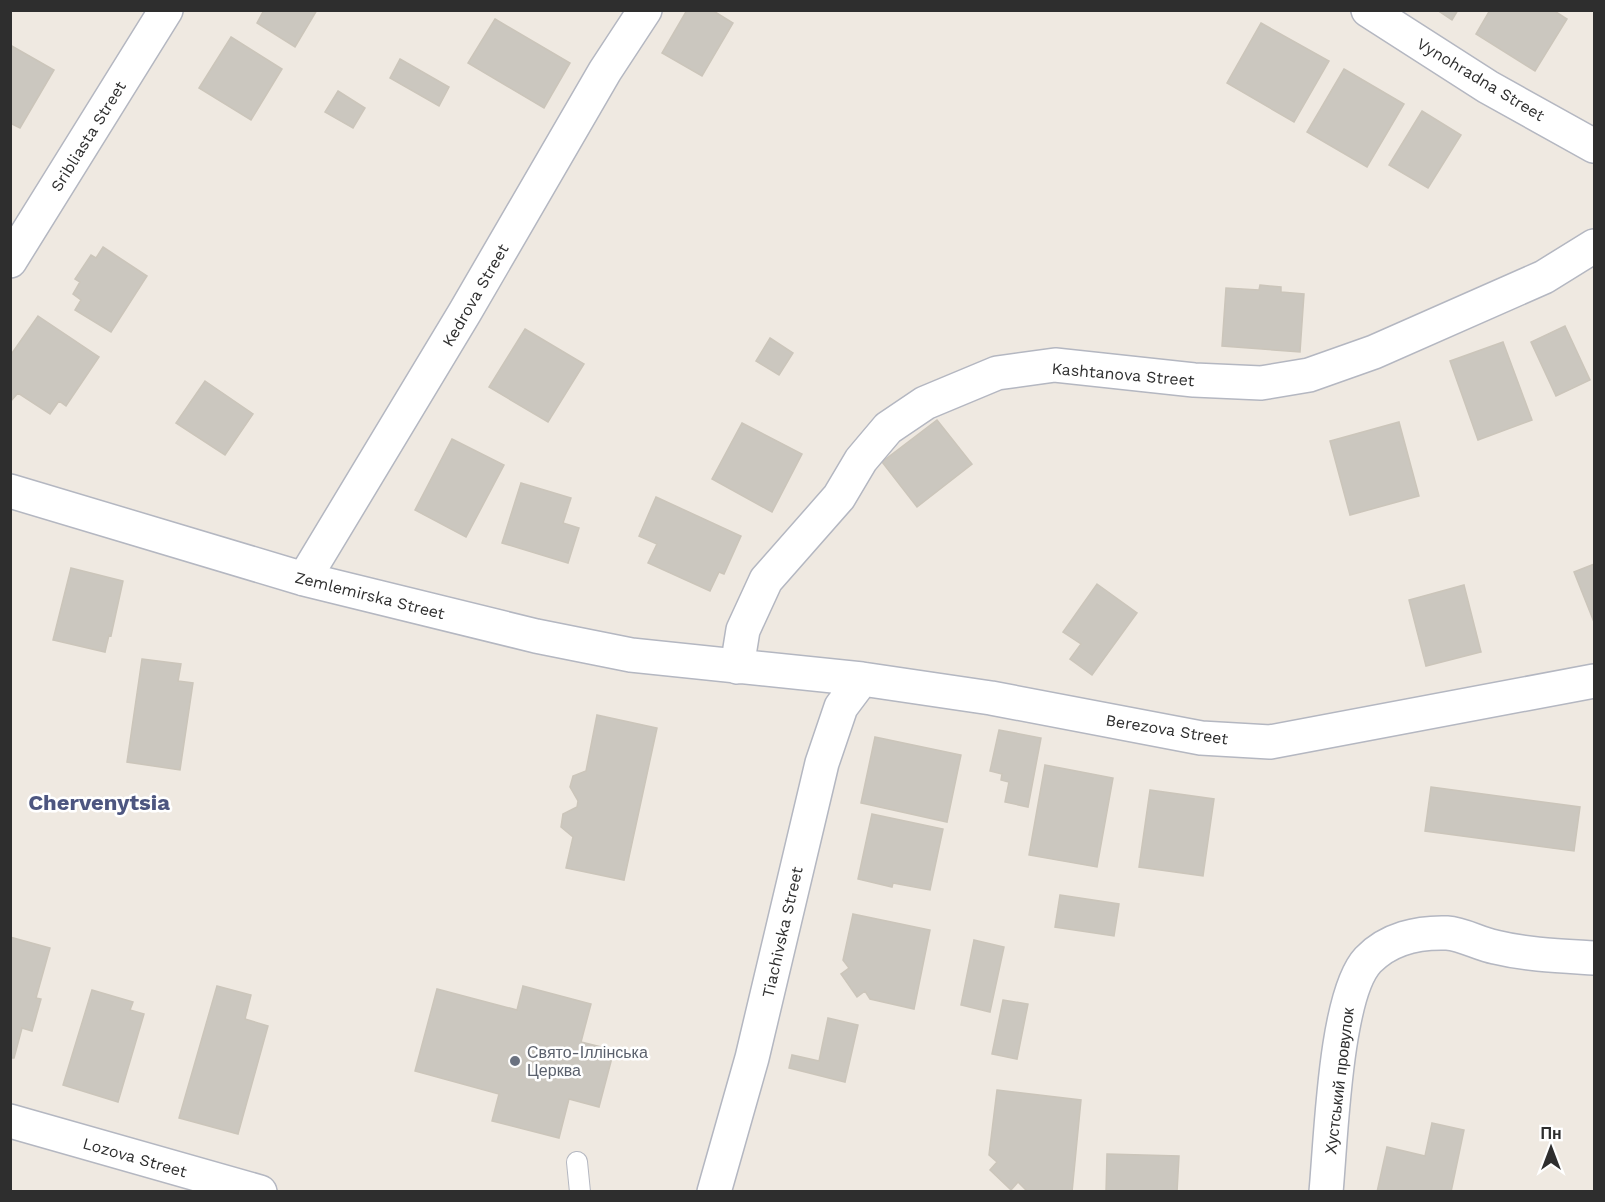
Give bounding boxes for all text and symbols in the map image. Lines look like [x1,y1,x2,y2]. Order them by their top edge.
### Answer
street label: Vynohradna Street [1413,34,1548,125]
street label: Sribliasta Street [47,77,130,195]
street label: Kedrova Street [438,240,513,350]
street label: Kashtanova Street [1051,359,1195,390]
street label: Zemlemirska Street [293,568,447,623]
street label: Berezova Street [1104,710,1230,749]
district label: Chervenytsia [28,790,170,815]
street label: Tiachivska Street [758,865,807,999]
street label: Хустський провулок [1321,1006,1358,1155]
place label: Свято-Іллінська Церква [527,1043,648,1080]
marker: Свято-Іллінська Церква [508,1054,522,1068]
north arrow [1521,1118,1581,1178]
text: Пн [1540,1124,1562,1143]
street label: Lozova Street [81,1134,189,1181]

